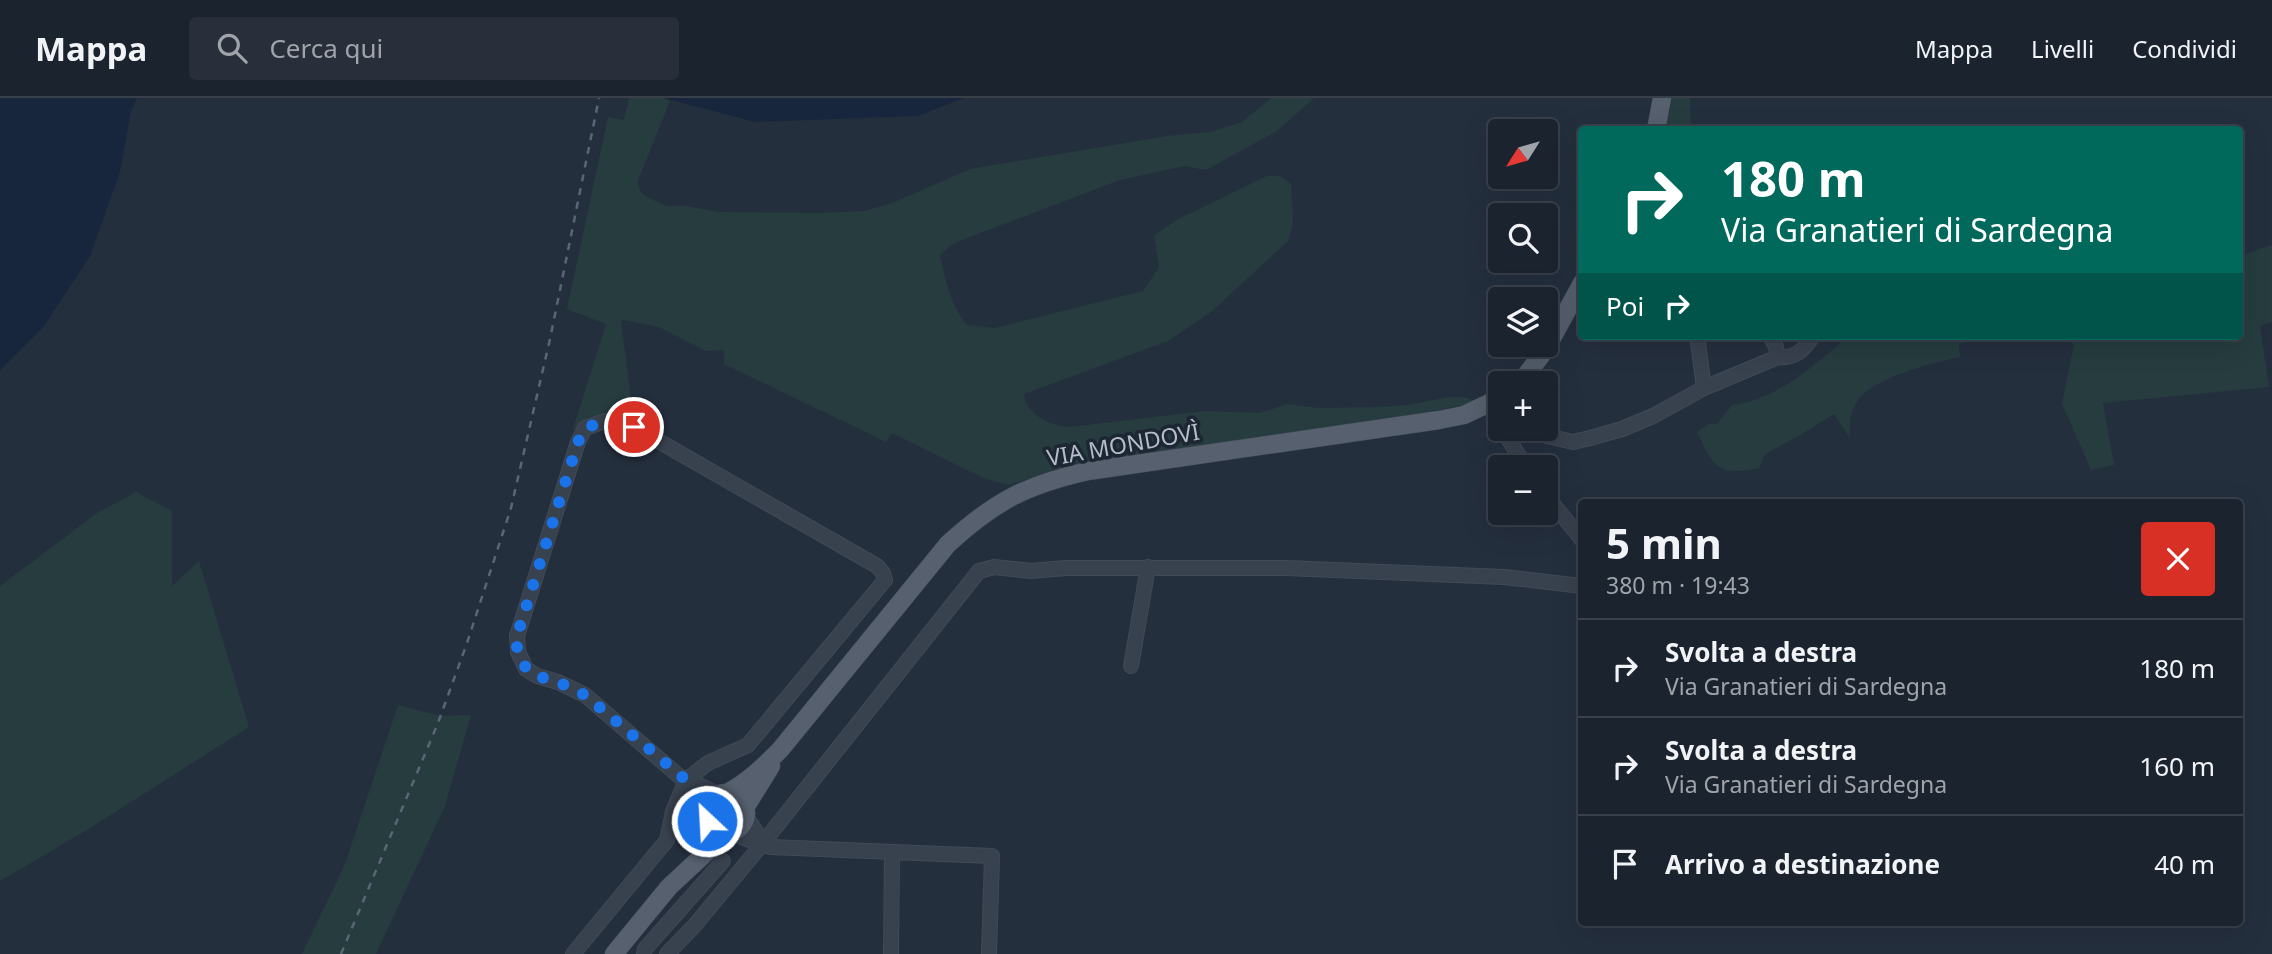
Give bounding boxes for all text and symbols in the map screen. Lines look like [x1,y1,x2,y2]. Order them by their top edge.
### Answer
search box [189,17,679,80]
text: Mappa [35,26,147,71]
icon: search [213,29,251,67]
text: Cerca qui [269,30,383,66]
text: Mappa [1915,32,1993,65]
text: Livelli [2031,32,2094,65]
text: Condividi [2132,32,2237,65]
north arrow [1488,119,1558,189]
map controls [1488,119,1558,525]
text: 180 m [1721,145,1866,211]
icon: right [1606,154,1697,245]
button: search [1488,203,1558,273]
text: Via Granatieri di Sardegna [1721,208,2113,251]
button: layers [1488,287,1558,357]
icon: right [1658,287,1696,325]
text: Poi [1606,288,1644,324]
button: + [1488,371,1558,441]
pin [604,397,664,457]
icon: arrive [615,408,653,446]
street label: VIA MONDOVÌ [1044,415,1202,473]
button: − [1488,455,1558,525]
text: 5 min [1606,514,1722,571]
button: close [2141,522,2215,596]
text: 380 m · 19:43 [1606,569,1750,601]
text: Svolta a destra [1665,634,1857,670]
icon: right [1606,649,1644,687]
text: 180 m [2139,650,2215,686]
text: Via Granatieri di Sardegna [1665,670,1947,702]
text: Svolta a destra [1665,732,1857,768]
icon: right [1606,747,1644,785]
text: 160 m [2139,748,2215,784]
text: Via Granatieri di Sardegna [1665,768,1947,800]
position arrow [670,784,744,858]
icon: arrive [1606,845,1644,883]
text: Arrivo a destinazione [1665,846,1940,882]
text: 40 m [2154,846,2215,882]

